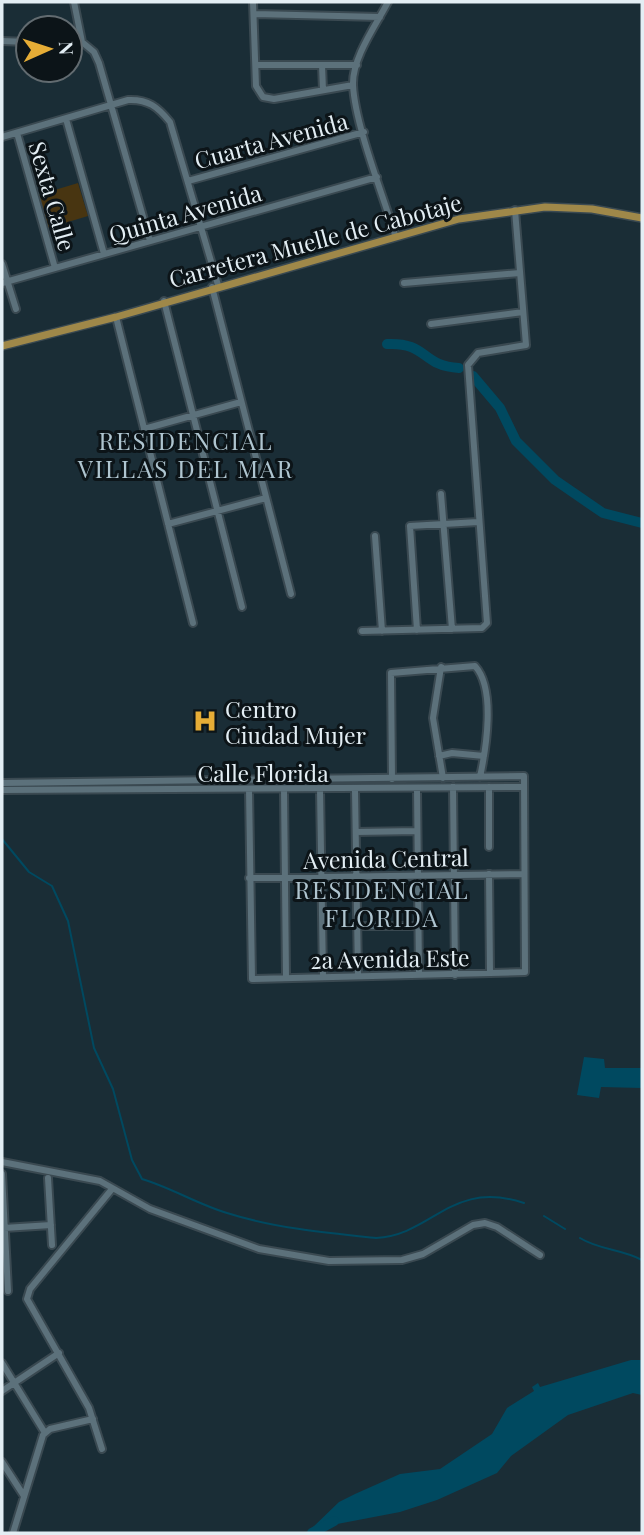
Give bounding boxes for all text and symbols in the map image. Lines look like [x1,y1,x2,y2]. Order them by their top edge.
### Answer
north arrow [14,14,84,84]
text: N [54,41,80,56]
street label: Cuarta Avenida [191,104,352,175]
street label: Sexta Calle [23,138,83,254]
street label: Quinta Avenida [105,176,266,250]
street label: Carretera Muelle de Cabotaje [165,186,465,294]
district label: RESIDENCIAL VILLAS DEL MAR [77,424,294,484]
place label: Centro Ciudad Mujer [225,693,366,750]
hospital icon: Centro Ciudad Mujer [191,707,219,735]
street label: Calle Florida [197,757,329,788]
street label: Avenida Central [302,841,469,875]
district label: RESIDENCIAL FLORIDA [294,873,470,933]
street label: 2a Avenida Este [310,941,470,975]

